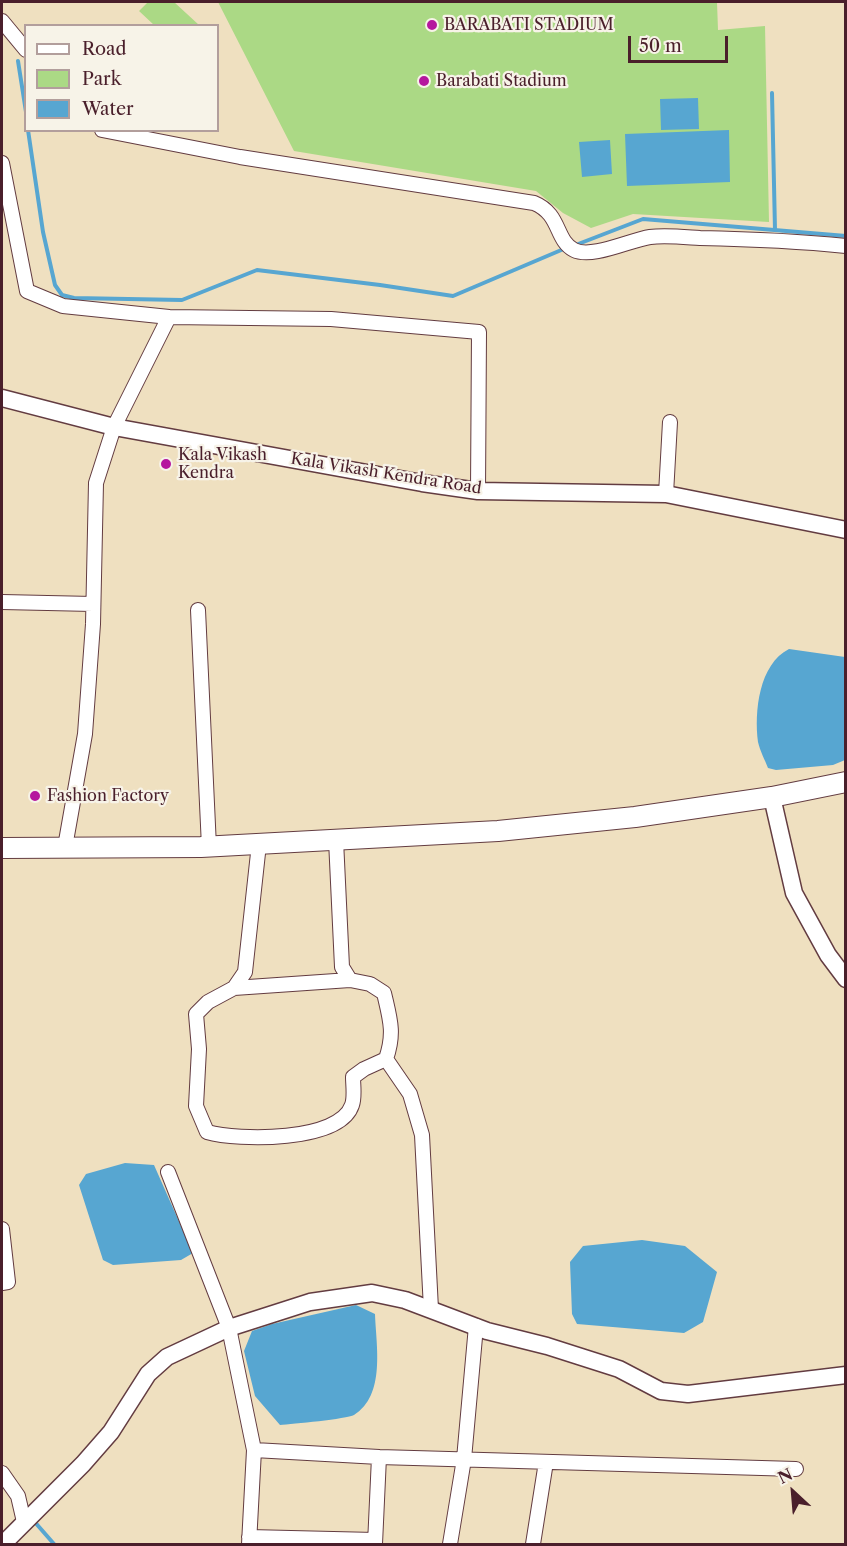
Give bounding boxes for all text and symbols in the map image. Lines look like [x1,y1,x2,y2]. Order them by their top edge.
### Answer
place label: BARABATI STADIUM [444,15,614,35]
marker: BARABATI STADIUM [425,18,439,32]
legend [24,24,219,132]
scale bar [631,24,732,62]
text: 50 m [639,35,682,57]
text: Road [82,38,127,60]
text: Park [82,68,121,90]
place label: Barabati Stadium [436,71,567,91]
marker: Barabati Stadium [417,74,431,88]
text: Water [82,98,134,120]
place label: Kala Vikash Kendra [178,445,267,483]
street label: Kala Vikash Kendra Road [289,449,483,499]
marker: Kala Vikash Kendra [159,457,173,471]
place label: Fashion Factory [47,786,169,806]
marker: Fashion Factory [28,789,42,803]
north arrow [763,1462,823,1522]
text: N [774,1464,796,1488]

